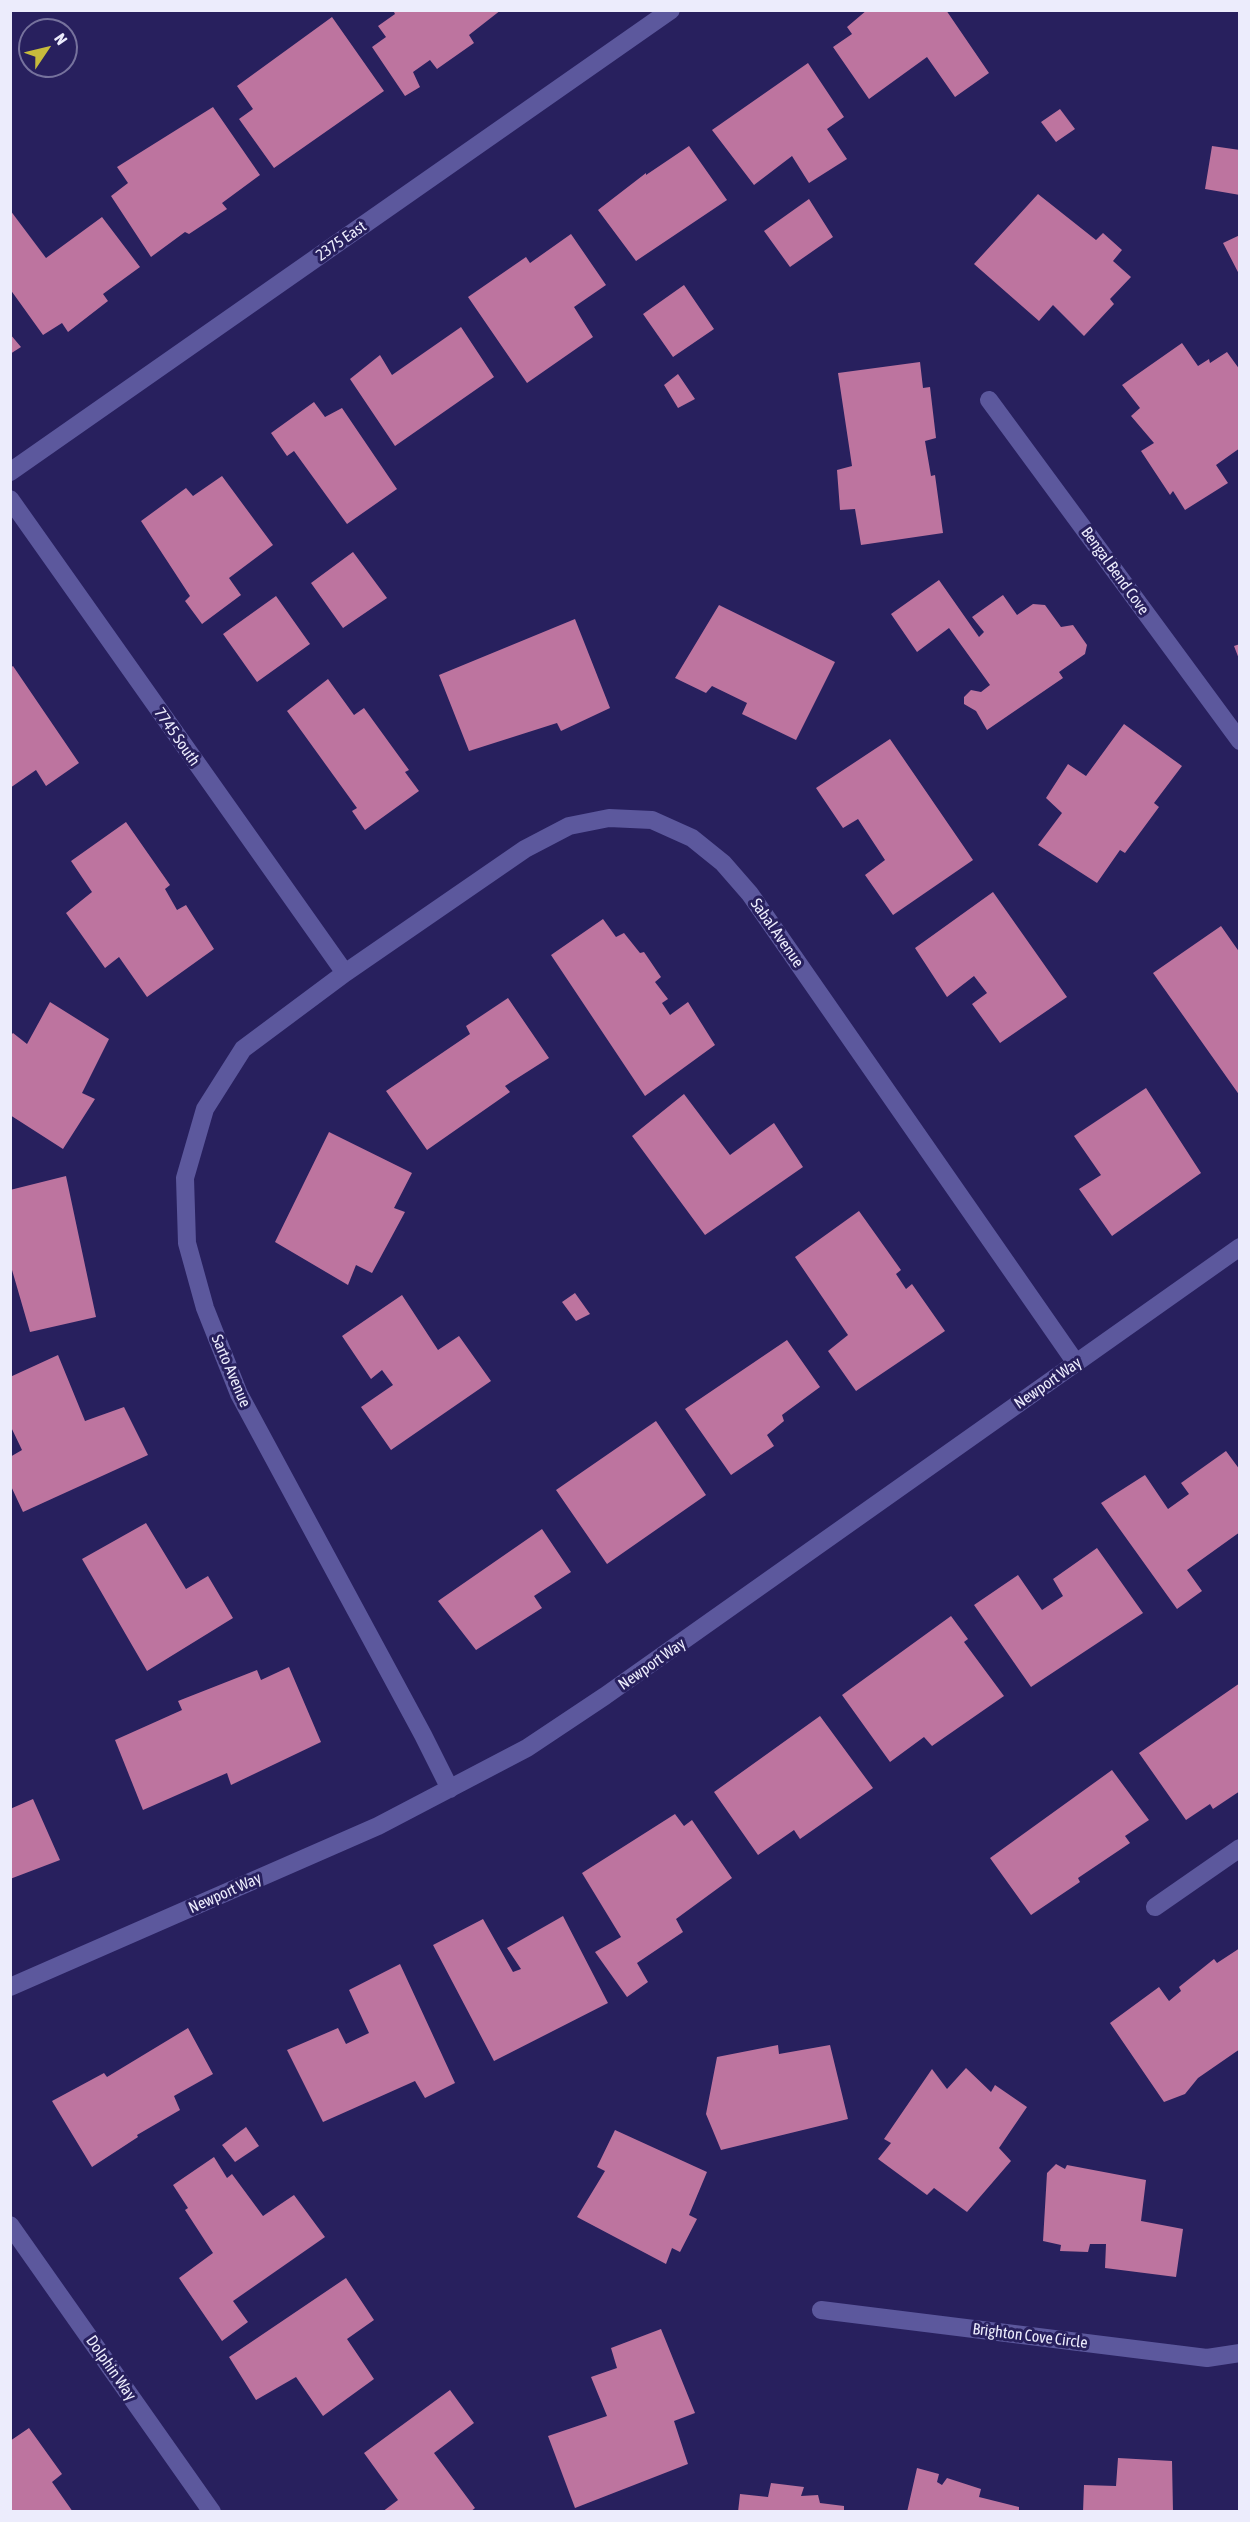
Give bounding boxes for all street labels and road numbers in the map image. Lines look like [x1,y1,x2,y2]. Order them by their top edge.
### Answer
street label: 2375 East [312,217,370,265]
street label: Bengal Bend Cove [1077,523,1153,619]
street label: 7745 South [150,704,204,770]
street label: Sabal Avenue [746,895,808,971]
street label: Sarto Avenue [207,1332,255,1410]
street label: Newport Way [1011,1353,1085,1413]
street label: Newport Way [615,1634,689,1694]
street label: Newport Way [186,1868,264,1918]
street label: Brighton Cove Circle [971,2319,1089,2353]
street label: Dolphin Way [82,2332,140,2404]

